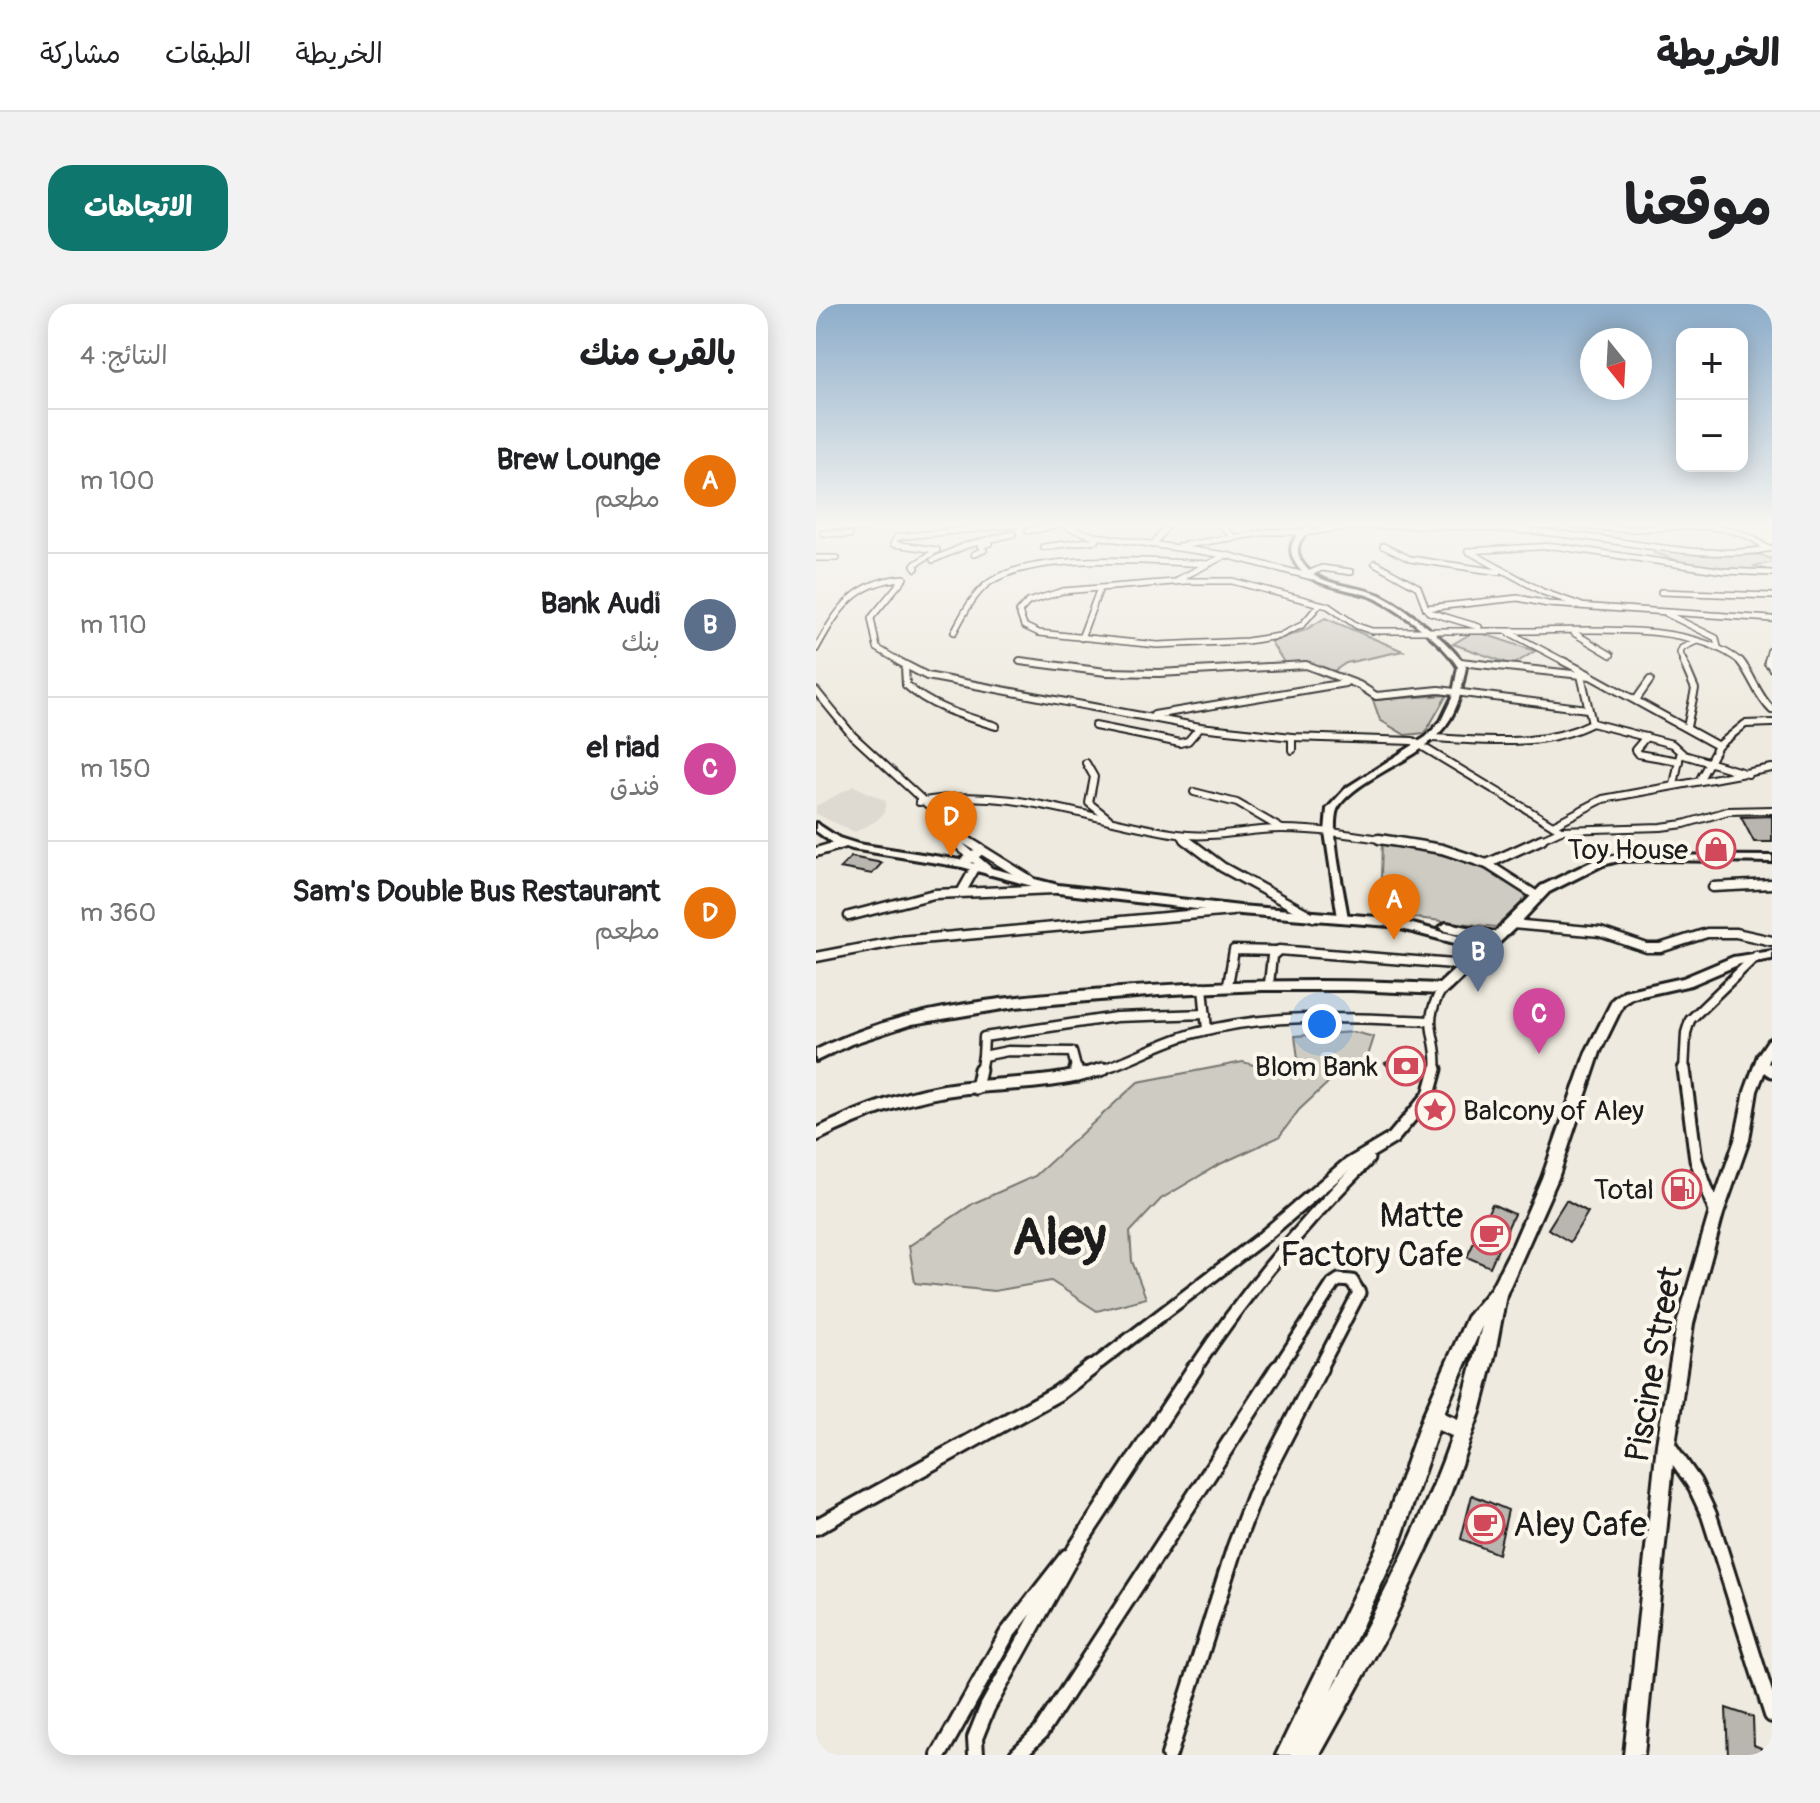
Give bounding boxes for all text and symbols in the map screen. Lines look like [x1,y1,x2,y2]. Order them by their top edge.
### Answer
text: الخريطة [1656,30,1780,78]
text: مشاركة [40,37,121,72]
text: الطبقات [165,37,251,72]
text: الخريطة [295,37,383,72]
button: الاتجاهات [48,165,228,251]
text: موقعنا [1624,172,1772,241]
north arrow [1580,328,1652,400]
map controls [1676,328,1748,472]
button: + [1676,328,1748,400]
text: بالقرب منك [580,333,736,376]
text: النتائج: 4 [80,340,168,372]
button: − [1676,400,1748,472]
text: Brew Lounge [496,441,660,478]
text: 100 m [80,465,154,497]
text: A [702,465,718,497]
text: مطعم [594,483,660,515]
text: Bank Audi [541,585,660,622]
text: 110 m [80,609,147,641]
text: B [703,609,717,641]
text: بنك [621,627,660,659]
text: el riad [587,729,660,766]
text: 150 m [80,753,151,785]
text: C [702,753,718,785]
text: فندق [609,771,660,803]
pin: D [925,791,977,857]
shop icon: Toy House [1695,828,1737,870]
place label: Toy House [1567,833,1688,868]
text: Sam's Double Bus Restaurant [292,873,660,910]
pin: A [1368,874,1420,940]
text: 360 m [80,897,156,929]
text: D [702,897,718,929]
text: مطعم [594,915,660,947]
pin: B [1452,926,1504,992]
pin: C [1513,988,1565,1054]
your location [1302,1004,1342,1044]
bank icon: Blom Bank [1385,1045,1427,1087]
place label: Blom Bank [1255,1050,1378,1085]
place icon: Balcony of Aley [1414,1089,1456,1131]
place label: Balcony of Aley [1463,1094,1644,1129]
fuel station icon: Total [1661,1168,1703,1210]
place label: Total [1594,1173,1654,1208]
place label: Matte Factory Cafe [1280,1195,1463,1277]
district label: Aley [1012,1205,1107,1270]
cafe icon: Matte Factory Cafe [1470,1214,1512,1256]
street label: Piscine Street [1616,1262,1693,1466]
cafe icon: Aley Cafe [1464,1503,1506,1545]
place label: Aley Cafe [1513,1504,1647,1547]

